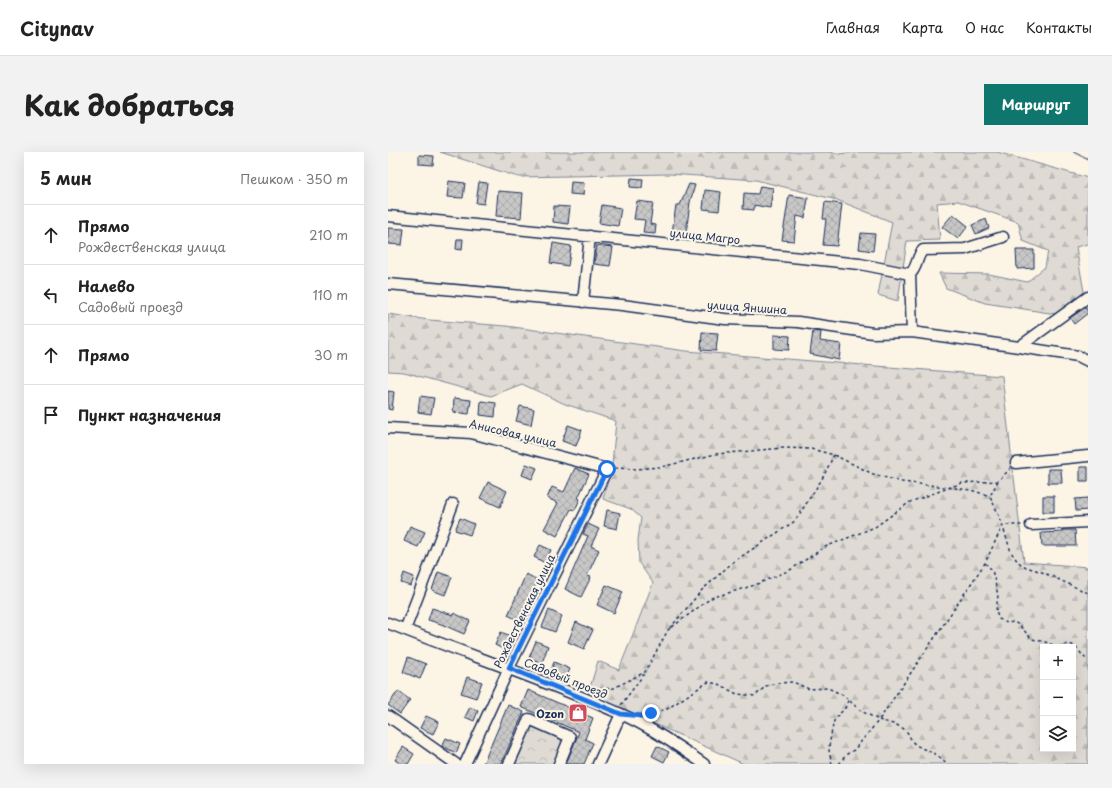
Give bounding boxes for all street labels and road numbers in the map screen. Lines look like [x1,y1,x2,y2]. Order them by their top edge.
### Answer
street label: улица Магро [669,224,741,248]
street label: улица Яншина [706,296,788,318]
street label: Анисовая улица [468,415,558,451]
street label: Рождественская улица [489,551,559,671]
street label: Садовый проезд [522,653,610,703]

